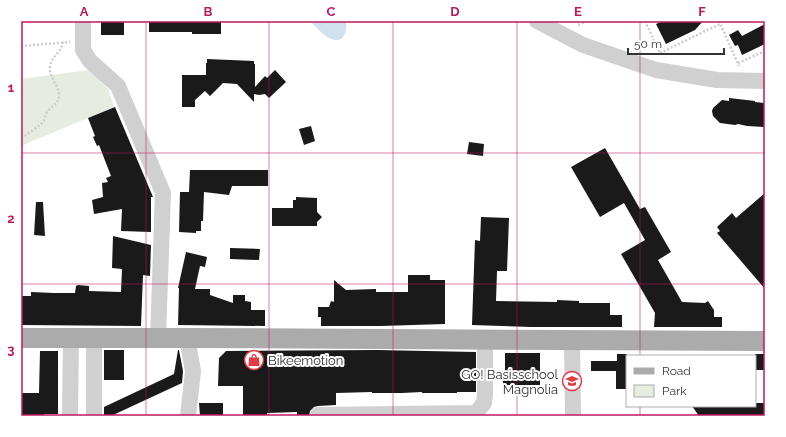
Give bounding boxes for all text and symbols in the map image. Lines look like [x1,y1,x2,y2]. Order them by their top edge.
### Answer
text: A [80,4,89,19]
text: B [204,4,213,19]
text: C [327,4,336,19]
text: D [450,4,460,19]
text: E [574,4,582,19]
text: F [698,4,706,19]
scale bar [628,30,724,56]
text: 50 m [634,37,662,51]
text: 1 [8,80,15,95]
text: 2 [7,211,15,226]
text: 3 [7,342,15,357]
shop icon: Bikeemotion [243,349,265,371]
place label: Bikeemotion [268,353,343,368]
legend [626,355,756,407]
text: Road [662,364,691,378]
place label: GO! Basisschool Magnolia [461,367,558,397]
school or university icon: GO! Basisschool Magnolia [561,370,583,392]
text: Park [662,384,687,398]

